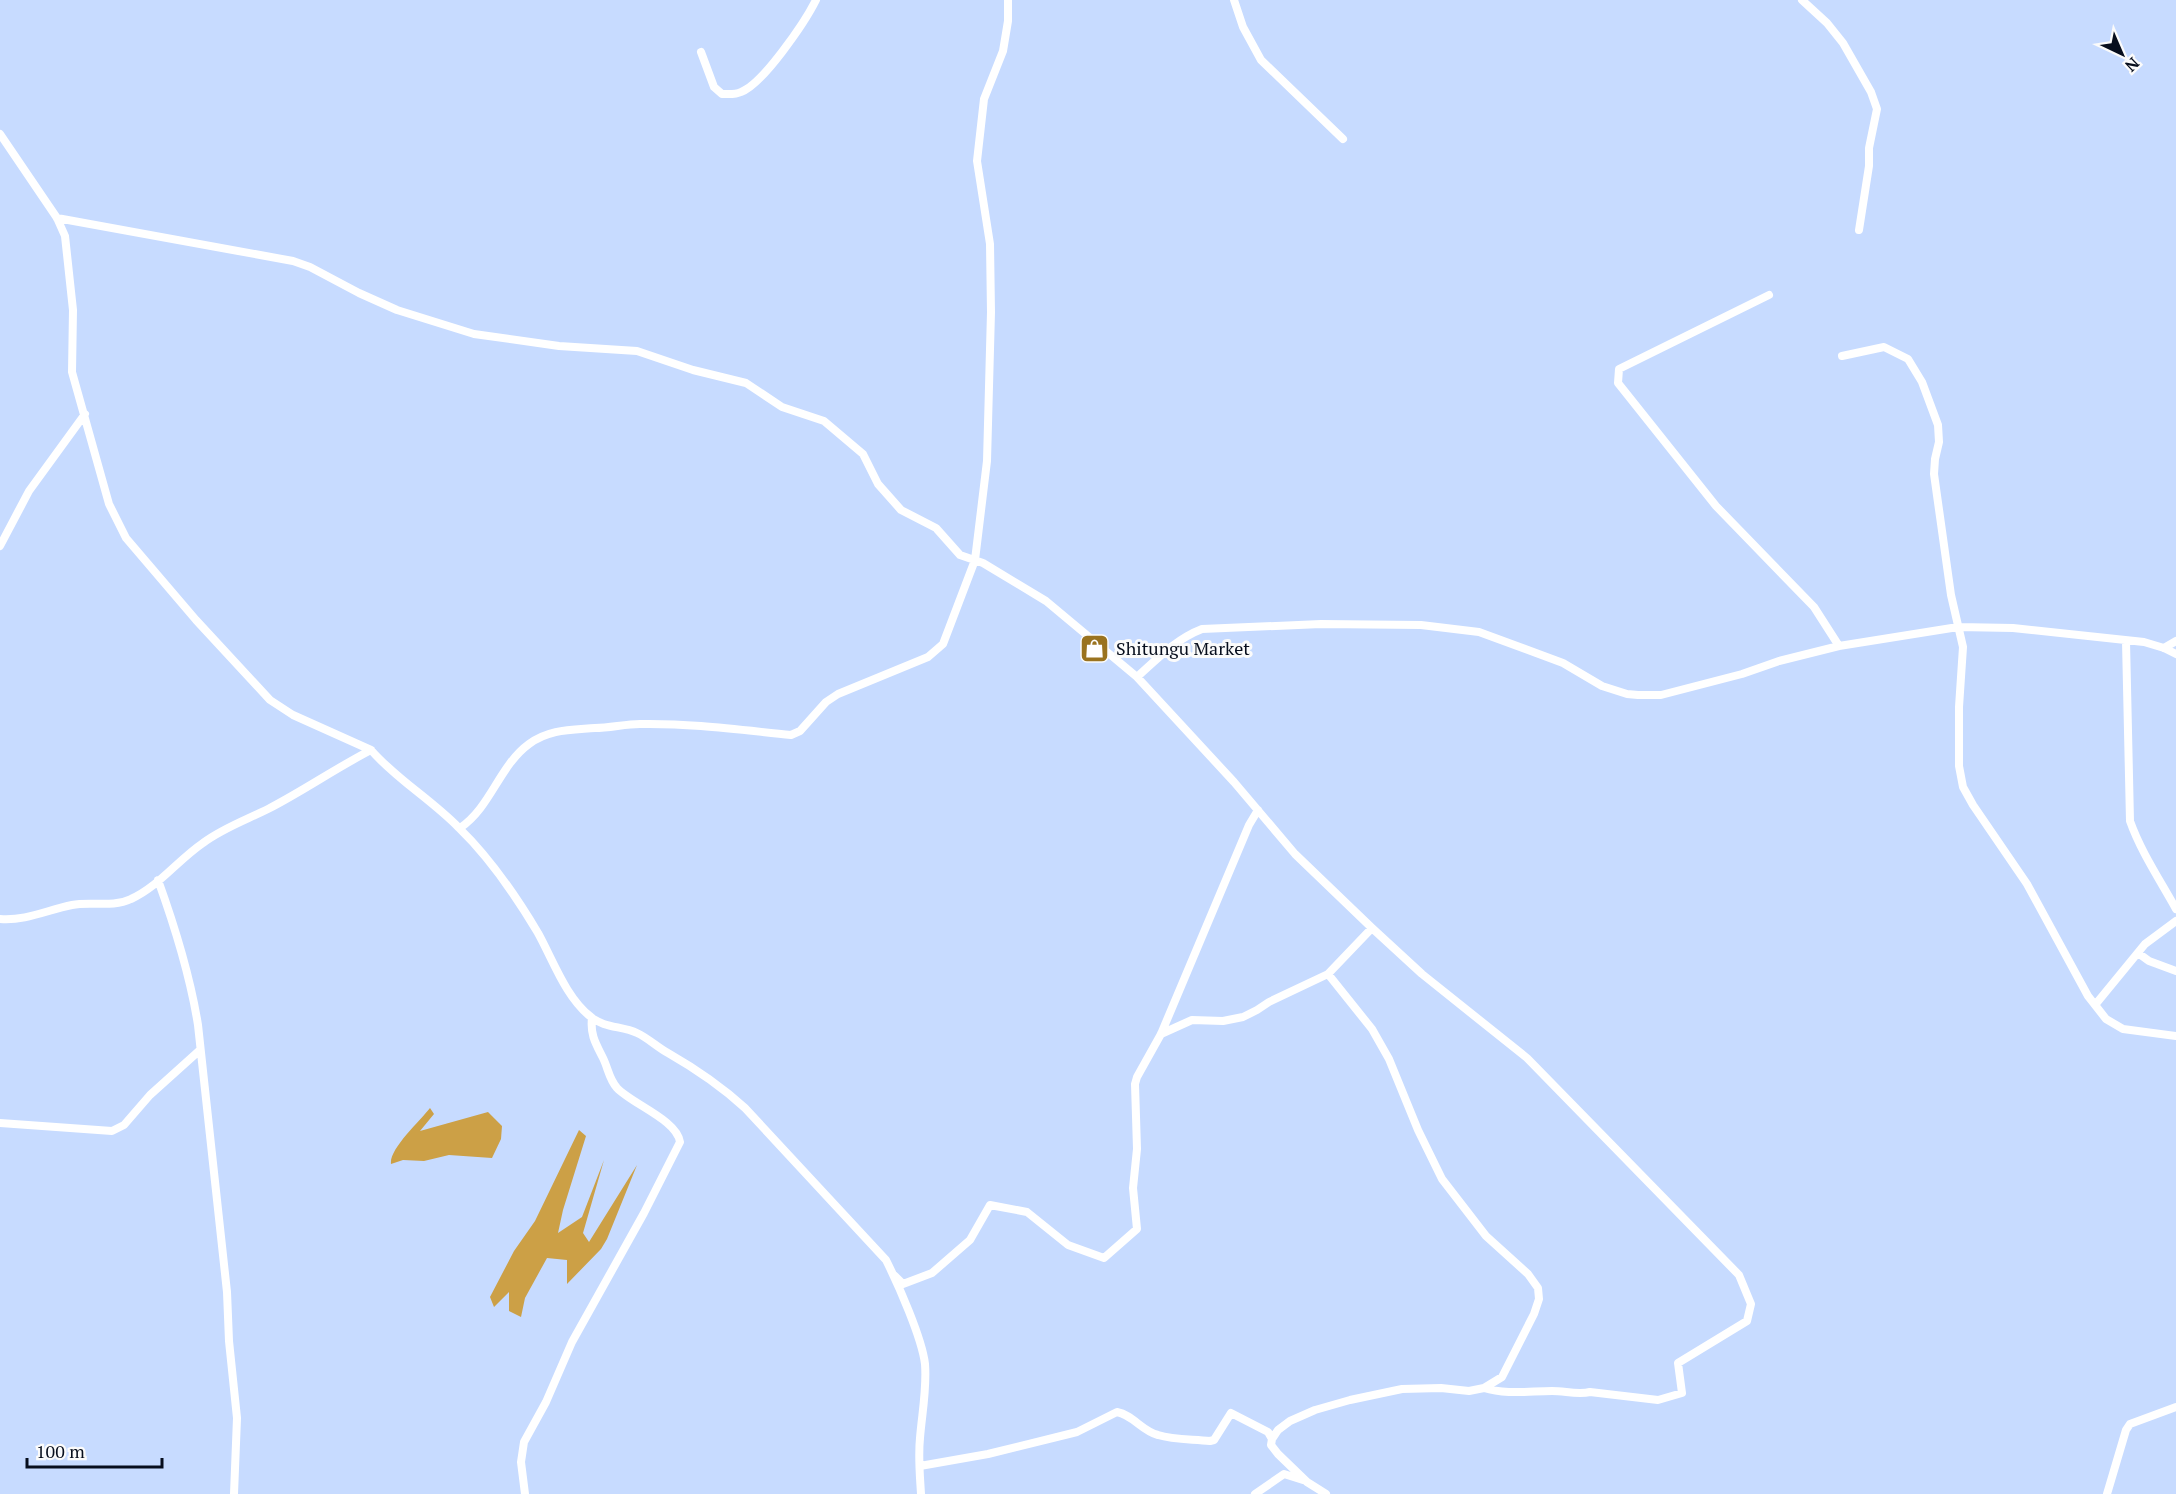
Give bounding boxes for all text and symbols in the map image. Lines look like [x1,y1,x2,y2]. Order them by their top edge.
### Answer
north arrow [2092,24,2152,84]
text: N [2120,53,2144,77]
shop icon: Shitungu Market [1079,633,1111,665]
place label: Shitungu Market [1116,636,1250,660]
scale bar [27,1431,162,1469]
text: 100 m [36,1439,85,1463]

